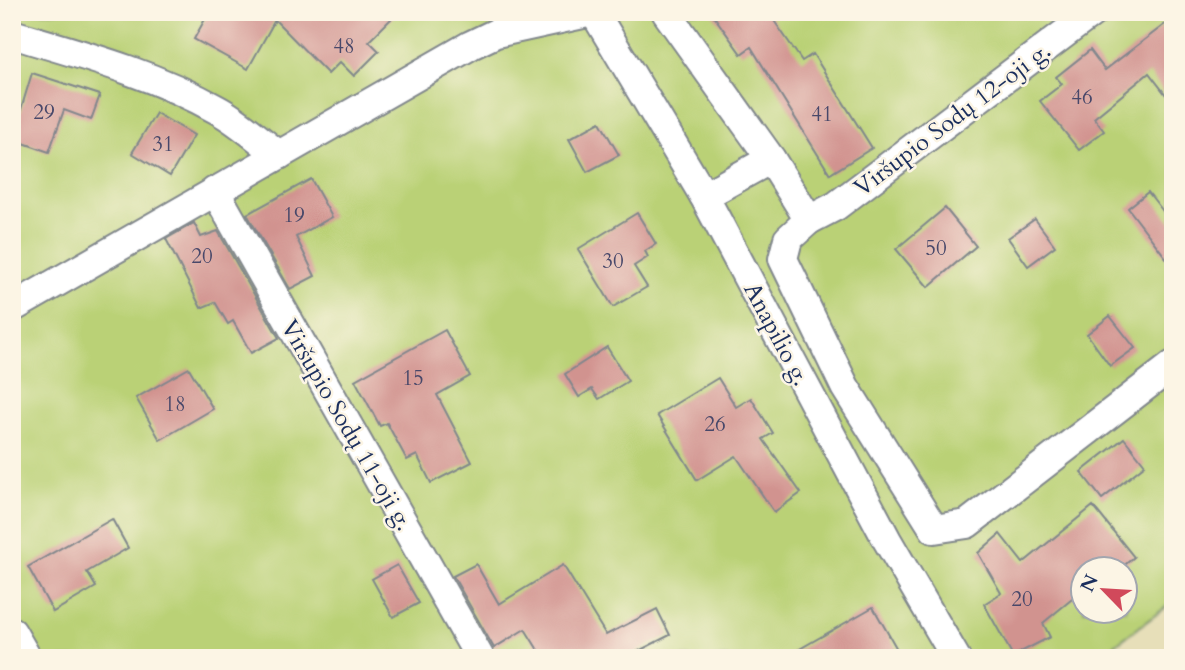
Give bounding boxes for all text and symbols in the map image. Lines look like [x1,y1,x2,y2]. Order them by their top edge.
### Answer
house number: 48 [333,32,355,61]
street label: Viršupio Sodų 12-oji g. [847,34,1057,204]
house number: 46 [1071,83,1093,112]
house number: 29 [33,98,55,127]
house number: 41 [811,100,833,129]
house number: 31 [152,130,174,159]
house number: 19 [283,201,305,230]
house number: 50 [925,234,947,263]
house number: 20 [191,242,213,271]
house number: 30 [602,247,624,276]
street label: Anapilio g. [736,277,818,392]
street label: Viršupio Sodų 11-oji g. [273,314,420,537]
house number: 15 [402,364,424,393]
house number: 18 [164,390,186,419]
house number: 26 [704,410,726,439]
north arrow [1070,554,1140,624]
text: N [1074,570,1105,596]
house number: 20 [1011,585,1033,614]

